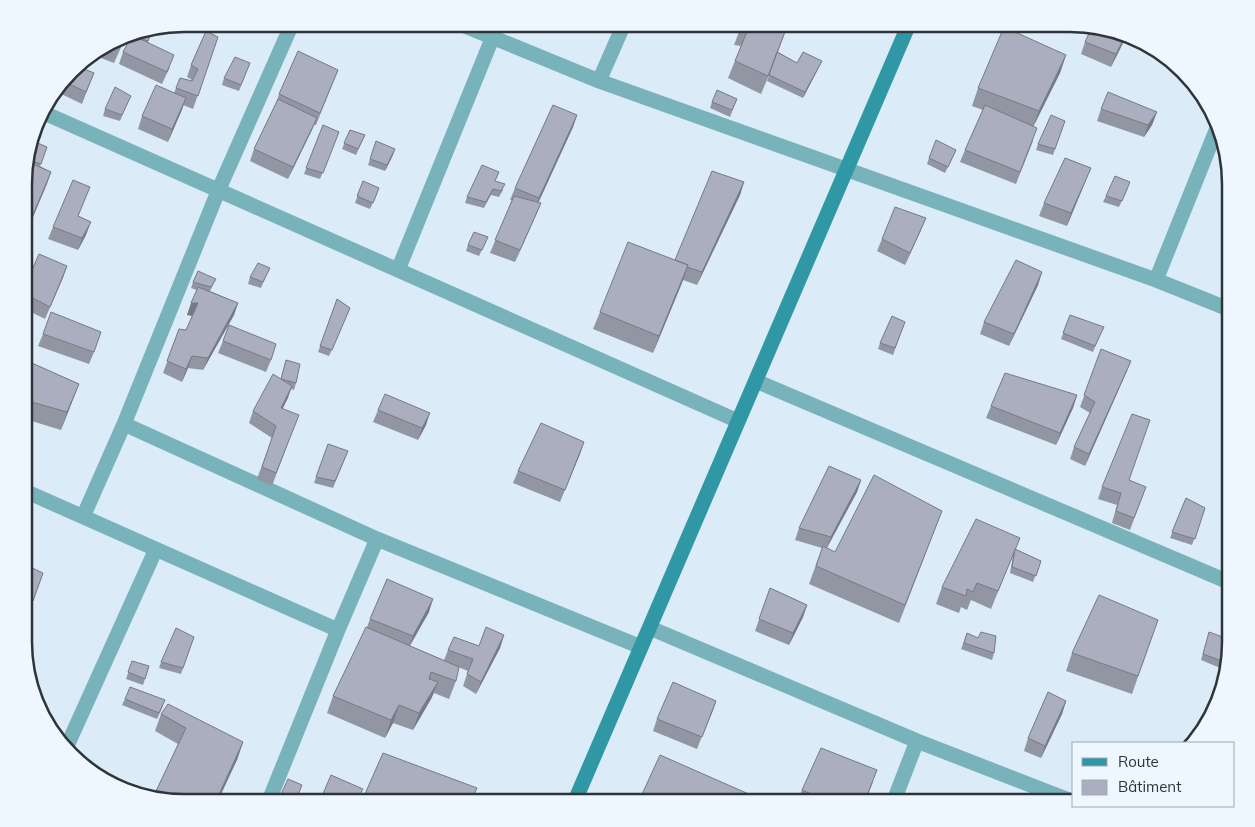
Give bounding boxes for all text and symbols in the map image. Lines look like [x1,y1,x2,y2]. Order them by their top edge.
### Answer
legend [1072,742,1235,807]
text: Route [1118,752,1159,771]
text: Bâtiment [1118,777,1181,796]

